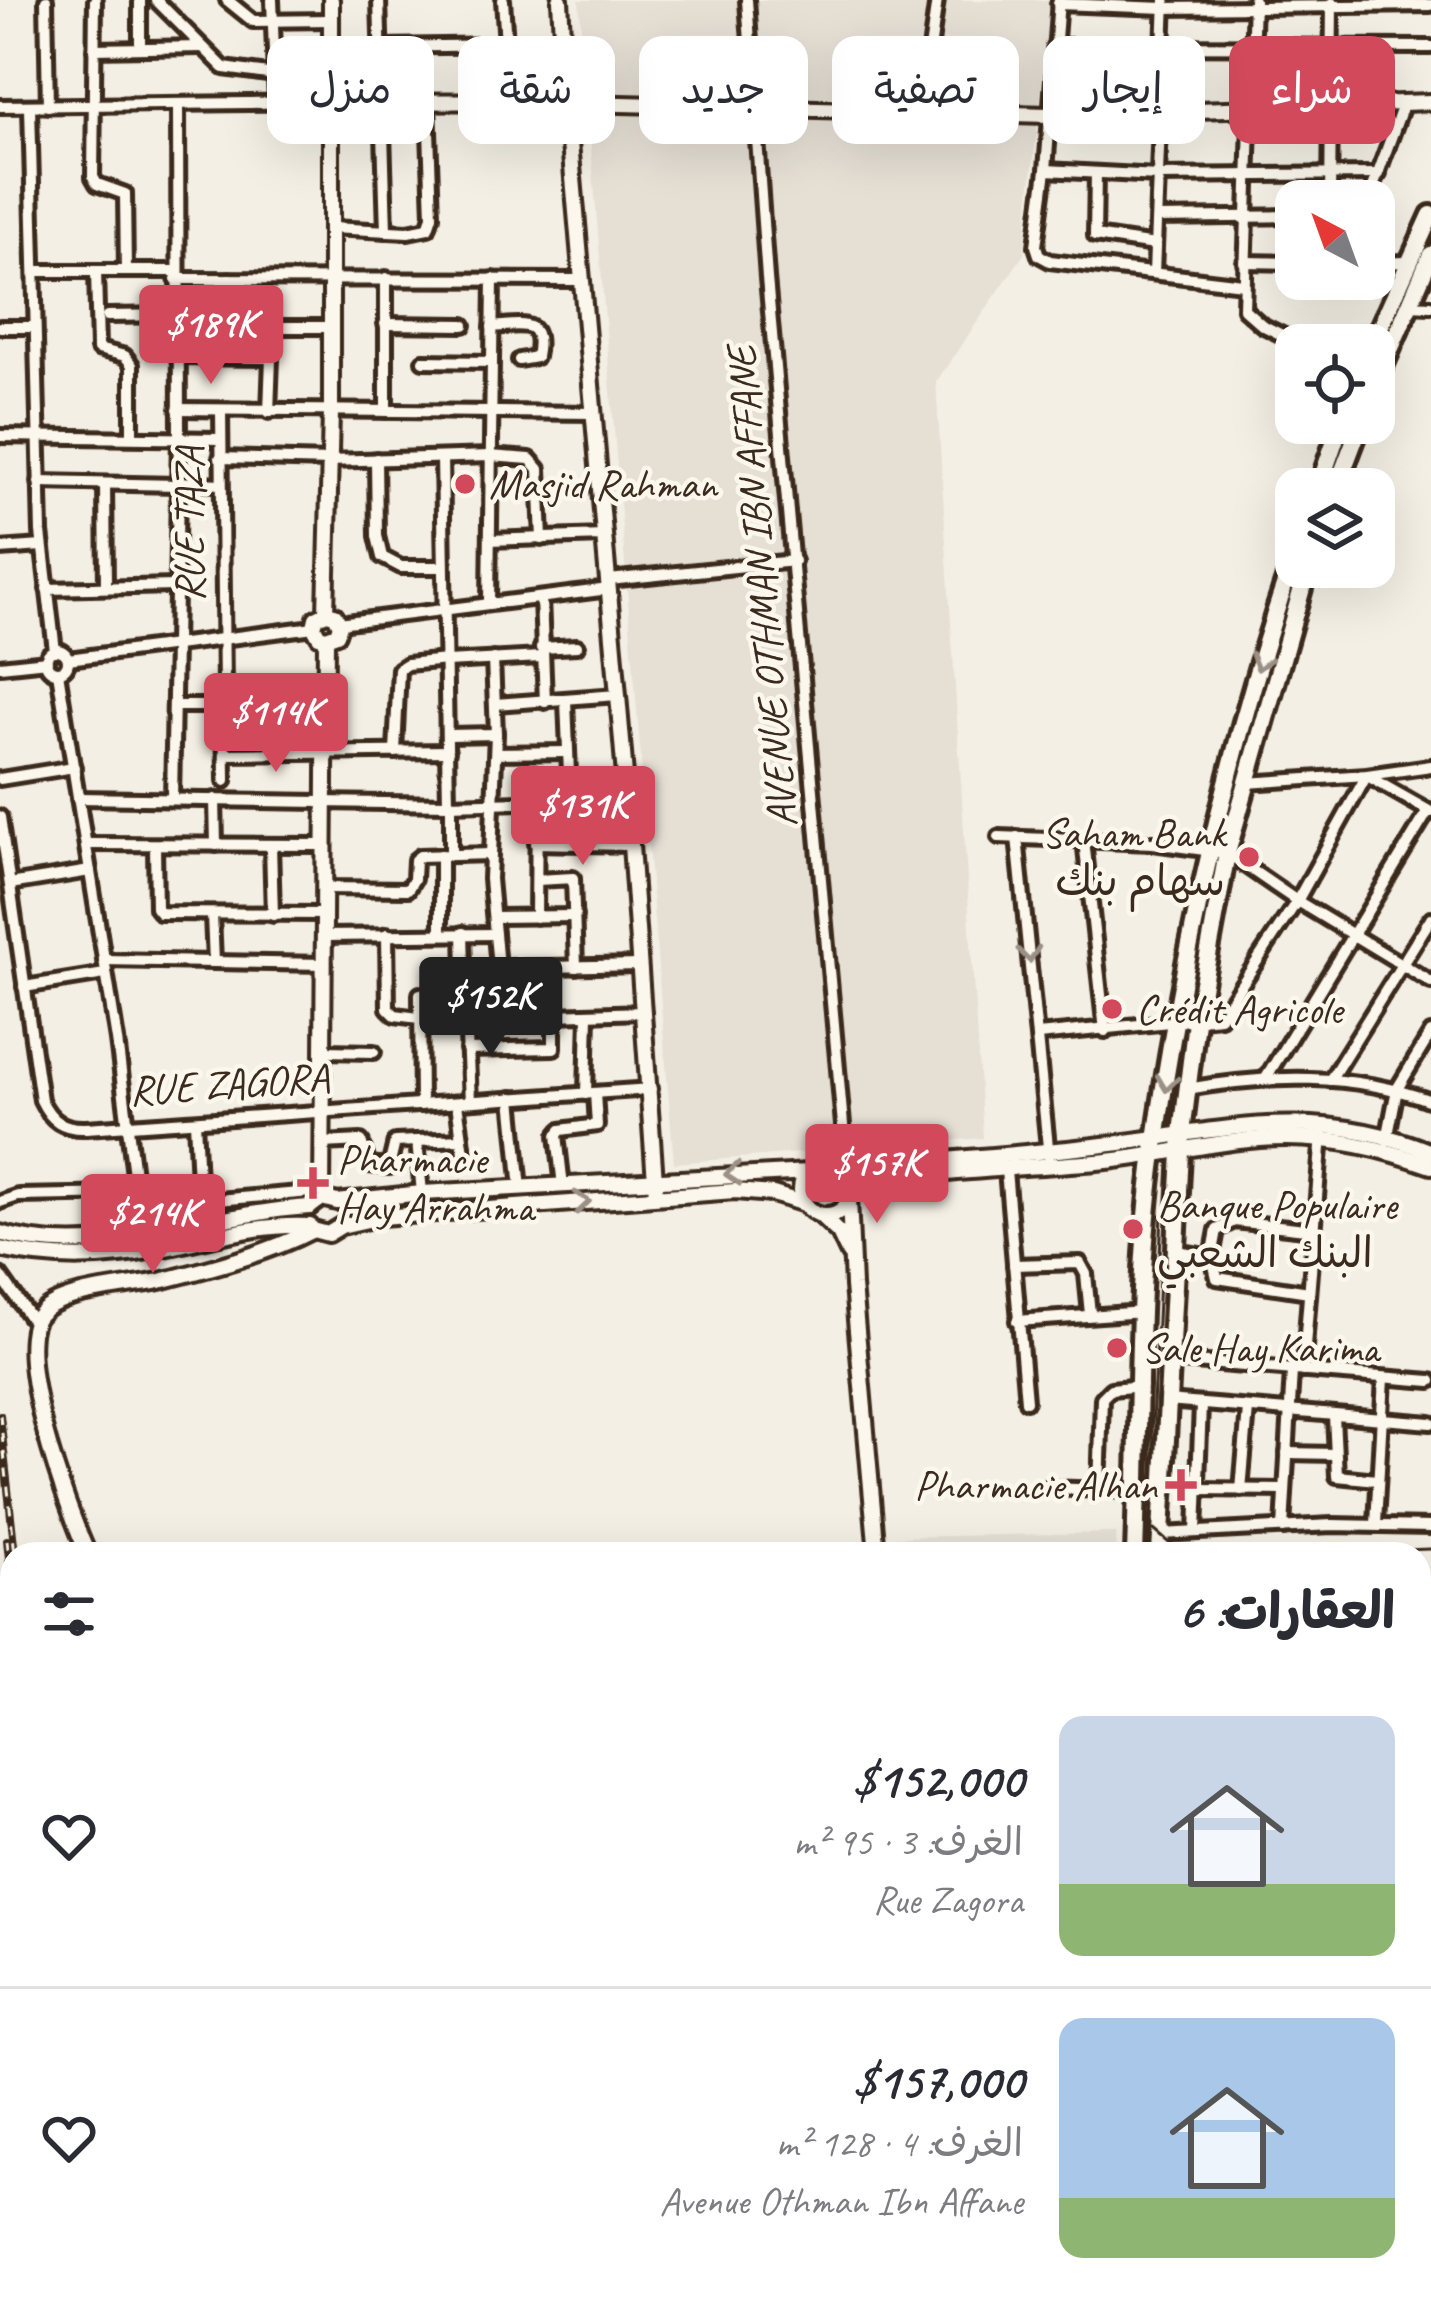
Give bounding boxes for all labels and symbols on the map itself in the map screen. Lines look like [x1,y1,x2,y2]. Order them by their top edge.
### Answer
north arrow [1275,180,1395,300]
pin: $189K [127,285,295,387]
street label: AVENUE OTHMAN IBN AFFANE [714,340,809,830]
street label: RUE TAZA [163,445,216,601]
place label: Masjid Rahman [489,458,719,511]
marker: Masjid Rahman [452,471,478,497]
one-way arrow [1249,651,1274,672]
pin: $114K [192,673,360,775]
pin: $131K [499,766,667,868]
place label: Saham Bank سهام بنك [1042,807,1229,912]
marker: Saham Bank سهام بنك [1236,844,1262,870]
one-way arrow [1016,944,1042,964]
pin: $152K [407,957,575,1059]
place label: Crédit Agricole [1136,983,1346,1036]
marker: Crédit Agricole [1099,996,1125,1022]
street label: RUE ZAGORA [128,1051,331,1117]
one-way arrow [1155,1073,1181,1093]
pin: $157K [793,1124,961,1226]
place label: Pharmacie Hay Arrahma [337,1133,537,1234]
one-way arrow [723,1160,742,1186]
marker: Pharmacie Hay Arrahma [300,1170,326,1196]
pin: $214K [69,1174,237,1276]
place label: Banque Populaire البنك الشعبي [1157,1179,1399,1289]
one-way arrow [573,1189,592,1215]
marker: Banque Populaire البنك الشعبي [1120,1216,1146,1242]
place label: Sale Hay Karima [1141,1322,1382,1375]
marker: Sale Hay Karima [1104,1335,1130,1361]
place label: Pharmacie Alhan [914,1459,1158,1512]
marker: Pharmacie Alhan [1168,1472,1194,1498]

